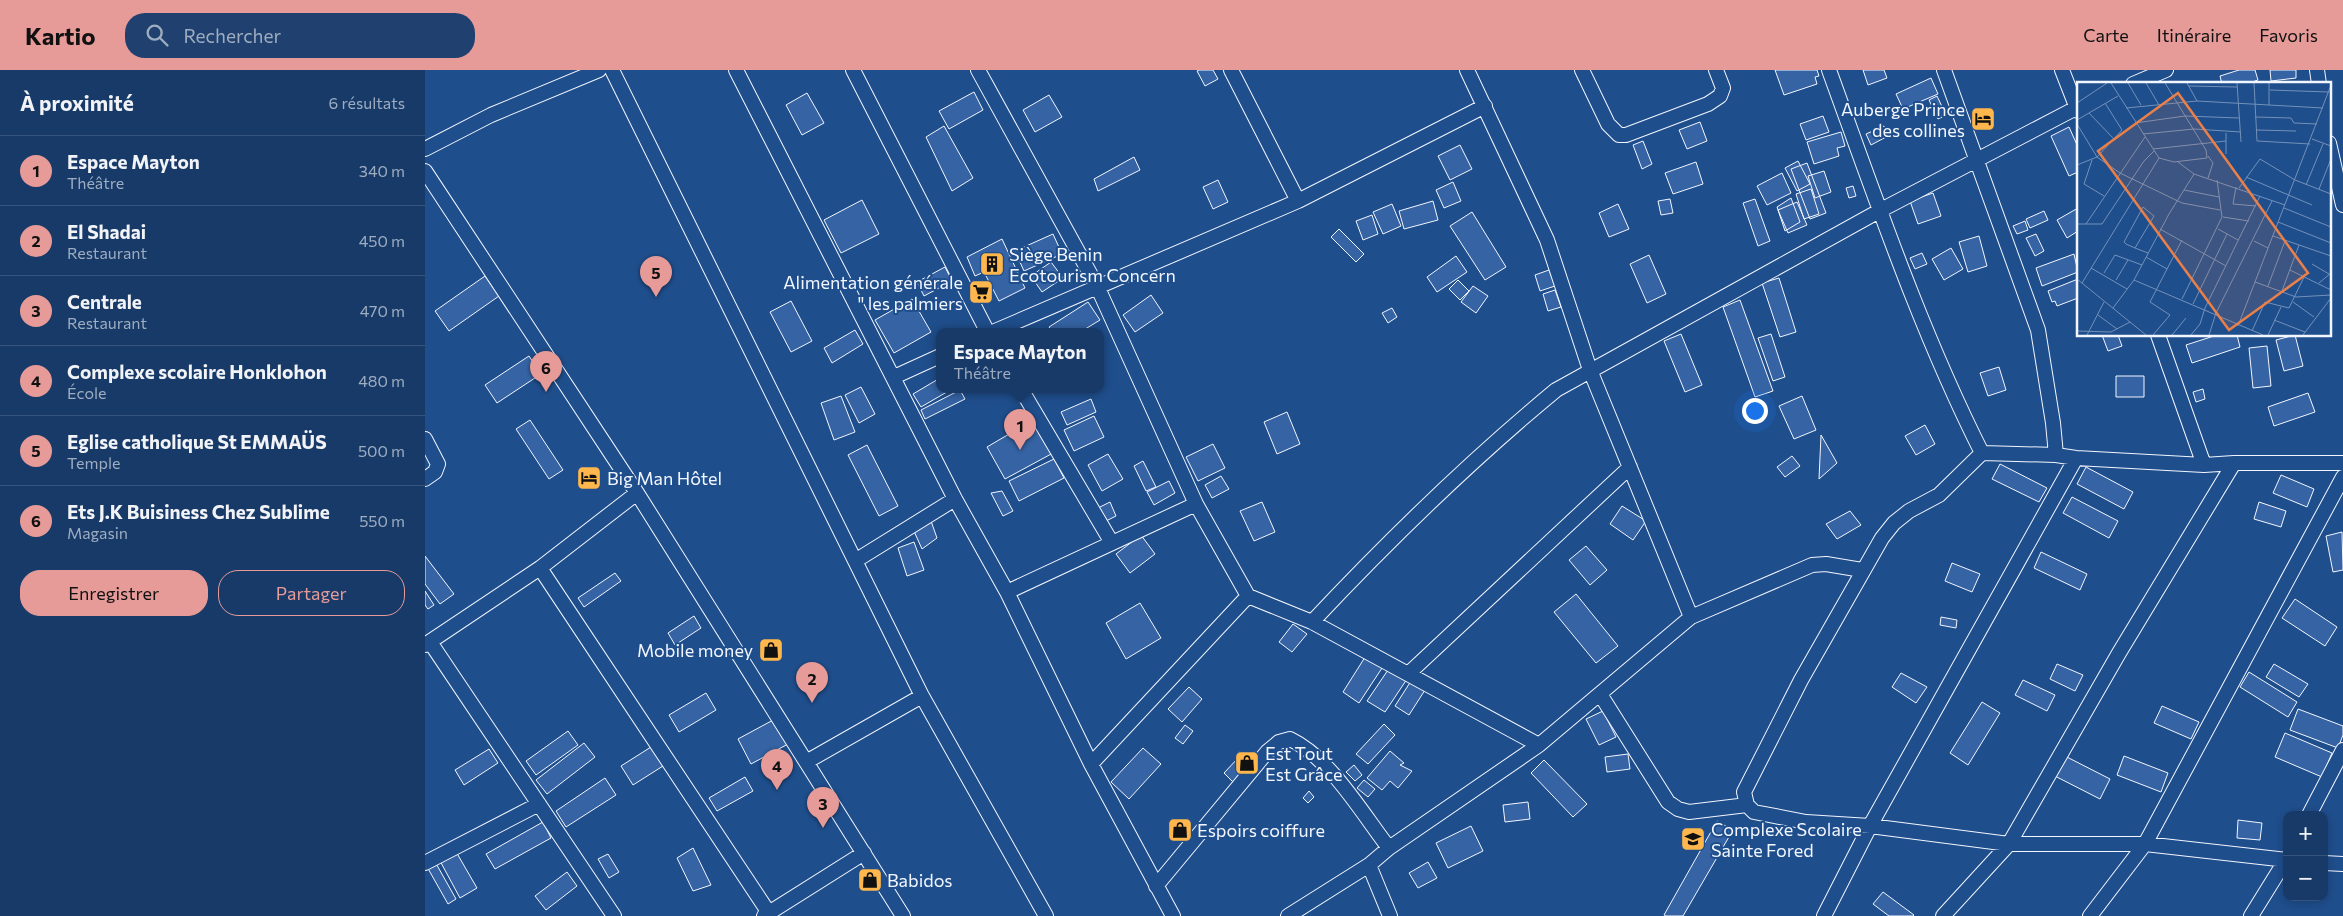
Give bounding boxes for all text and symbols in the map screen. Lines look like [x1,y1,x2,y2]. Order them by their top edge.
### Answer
search box [125,13,475,58]
text: Kartio [25,21,95,50]
icon: search [143,21,171,49]
text: Rechercher [183,24,281,47]
text: Carte [2083,24,2129,46]
text: Itinéraire [2157,24,2231,46]
text: Favoris [2259,24,2318,46]
inset map [2077,82,2331,336]
text: À proximité [20,90,134,115]
text: 6 résultats [329,93,405,112]
place label: Auberge Prince des collines [1841,98,1965,141]
hotel icon: Auberge Prince des collines [1970,106,1996,132]
text: Espace Mayton [67,150,200,173]
text: 1 [32,161,40,180]
text: 340 m [359,161,405,180]
text: Théâtre [67,173,124,192]
text: El Shadai [67,220,146,243]
text: 2 [31,231,41,250]
text: 450 m [359,231,405,250]
text: Restaurant [67,243,147,262]
place label: Siège Benin Ecotourism Concern [1009,243,1176,286]
building icon: Siège Benin Ecotourism Concern [979,251,1005,277]
pin: 5 [640,256,672,297]
place label: Alimentation générale " les palmiers [783,271,963,314]
supermarket icon: Alimentation générale " les palmiers [968,279,994,305]
text: Centrale [67,290,142,313]
text: 3 [31,301,41,320]
text: 470 m [360,301,405,320]
text: Restaurant [67,313,147,332]
popup [936,328,1104,393]
text: Espace Mayton [954,340,1086,363]
pin: 6 [530,351,562,392]
text: Complexe scolaire Honklohon [67,360,327,383]
text: Théâtre [954,363,1011,382]
text: 4 [31,371,41,390]
text: 480 m [358,371,405,390]
text: École [67,383,106,402]
your location [1742,398,1768,424]
pin: 1 [1004,409,1036,450]
text: Eglise catholique St EMMAÜS [67,430,327,453]
text: 5 [31,441,41,460]
text: 500 m [358,441,405,460]
text: Temple [67,453,120,472]
hotel icon: Big Man Hôtel [576,465,602,491]
place label: Big Man Hôtel [607,467,722,489]
text: Ets J.K Buisiness Chez Sublime [67,500,330,523]
text: 6 [31,511,41,530]
text: 550 m [359,511,405,530]
text: Magasin [67,523,128,542]
button: Enregistrer [20,570,208,616]
button: Partager [218,570,405,616]
shop icon: Mobile money [758,637,784,663]
place label: Mobile money [637,639,753,661]
pin: 2 [796,662,828,703]
place label: Est Tout Est Grâce [1265,742,1343,785]
pin: 4 [761,749,793,790]
shop icon: Est Tout Est Grâce [1234,750,1260,776]
pin: 3 [807,787,839,828]
map controls [2283,811,2328,901]
button: + [2283,811,2328,856]
shop icon: Espoirs coiffure [1167,817,1193,843]
place label: Complexe Scolaire Sainte Fored [1711,818,1862,861]
place label: Espoirs coiffure [1197,819,1325,841]
school or university icon: Complexe Scolaire Sainte Fored [1680,826,1706,852]
button: − [2283,856,2328,901]
shop icon: Babidos [857,867,883,893]
place label: Babidos [887,869,952,891]

